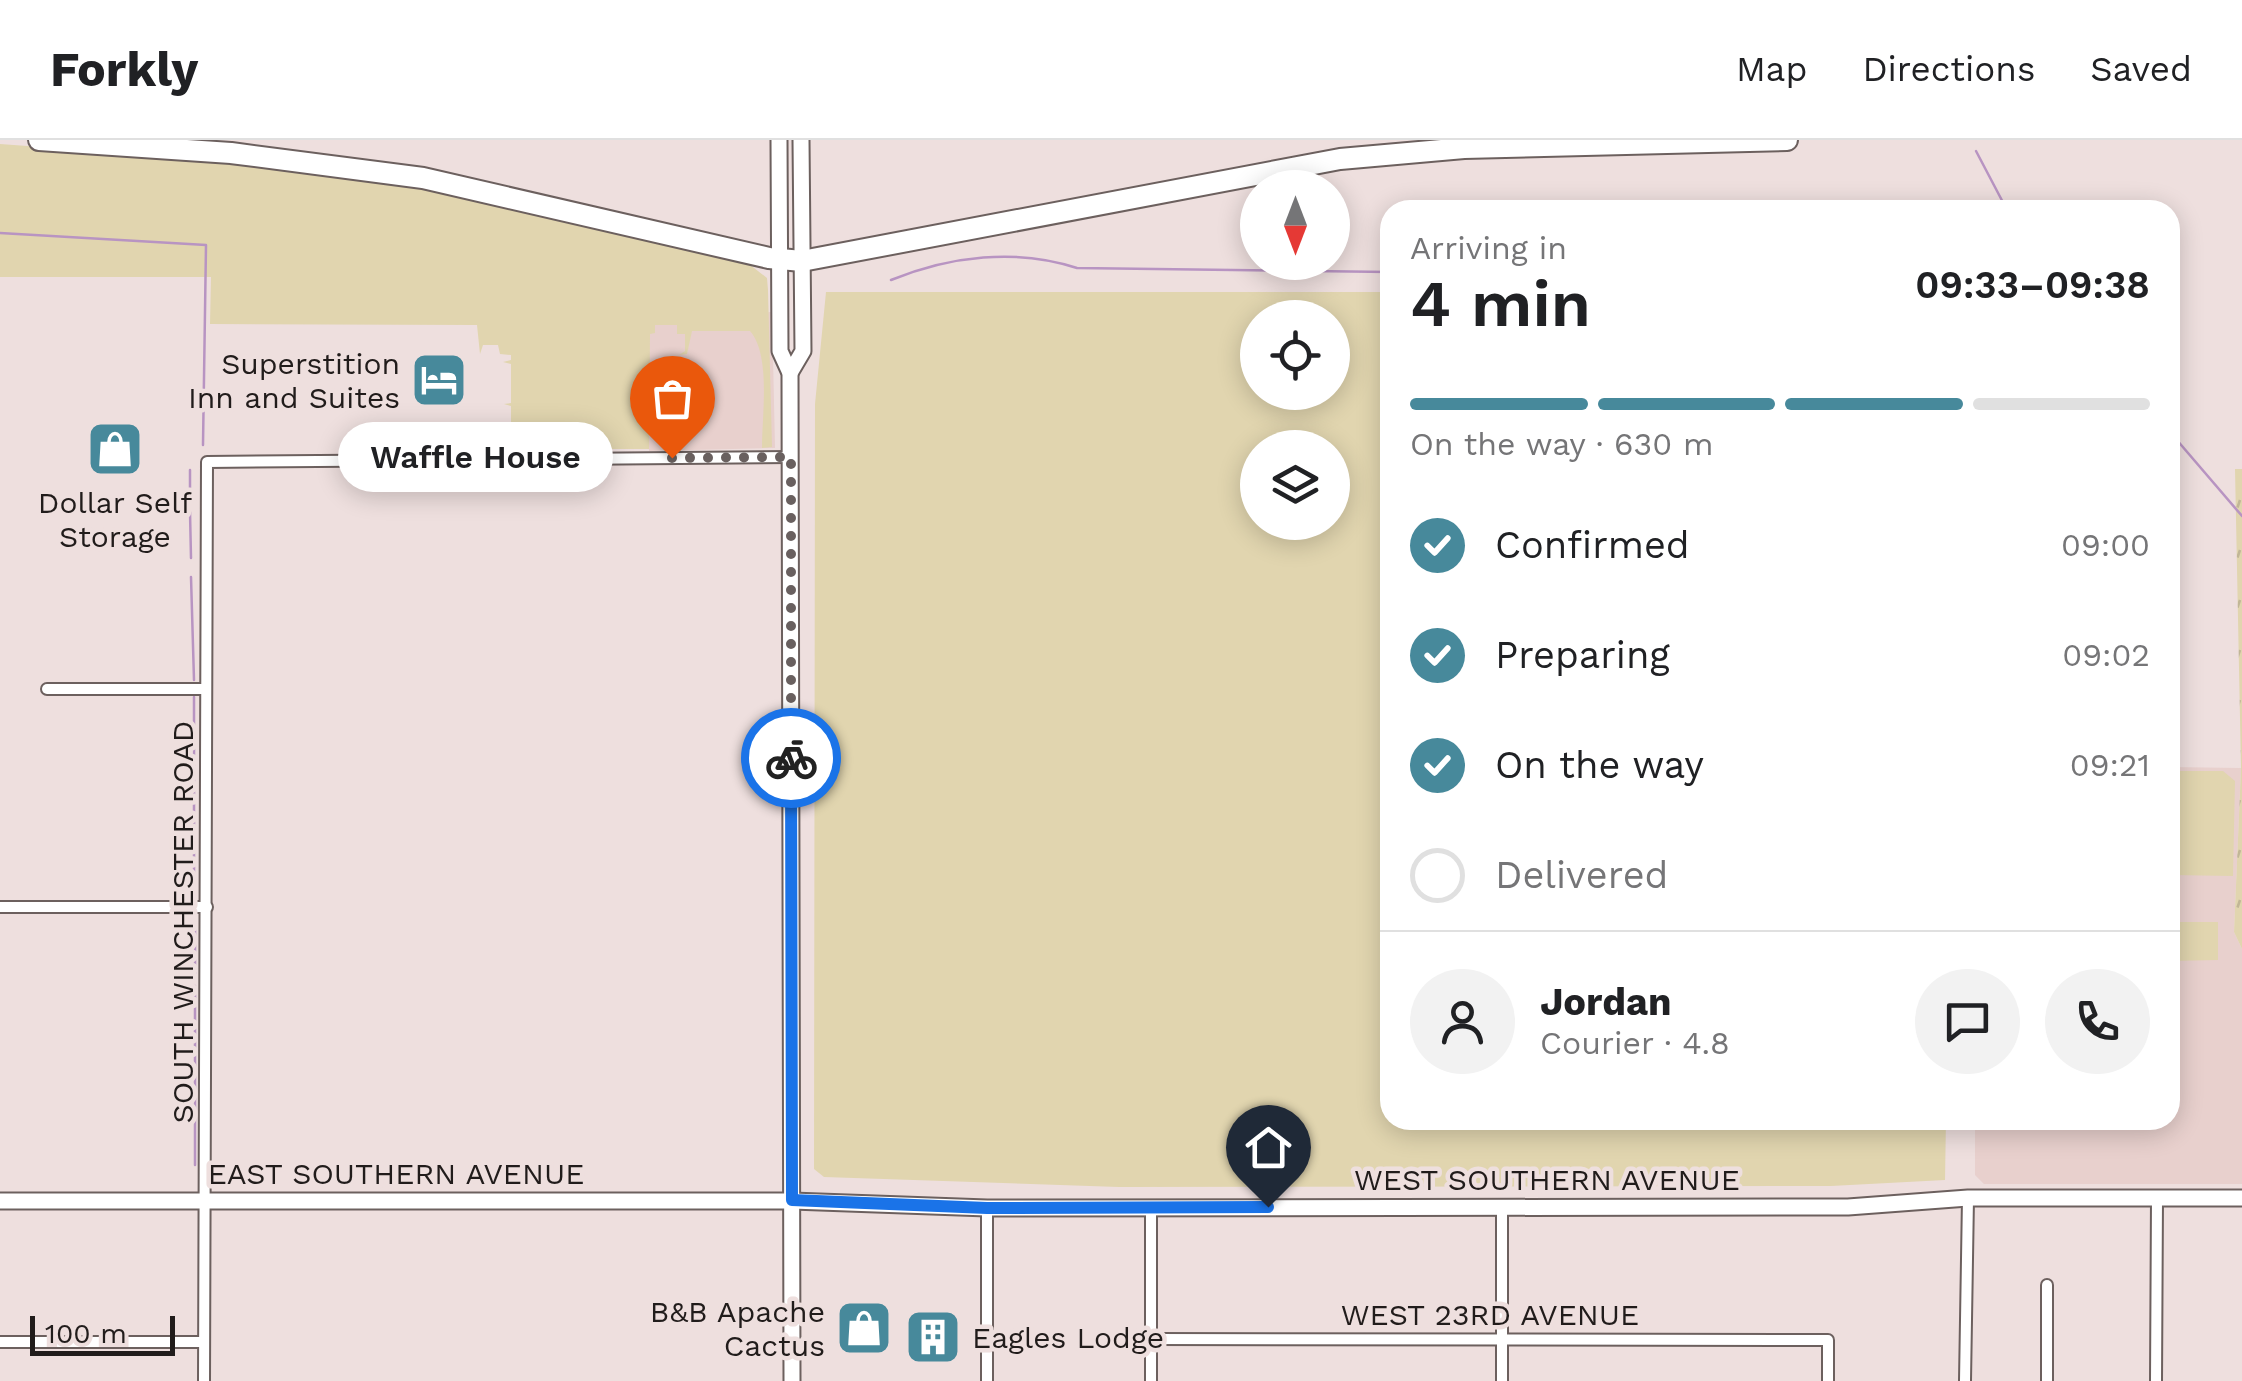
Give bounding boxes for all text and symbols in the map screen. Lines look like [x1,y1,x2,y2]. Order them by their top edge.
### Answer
text: Forkly [50,41,198,98]
text: Map [1736,48,1807,90]
text: Directions [1862,48,2035,90]
text: Saved [2090,48,2192,90]
north arrow [1240,170,1350,280]
map controls [1240,170,1350,540]
text: Arriving in [1410,229,1567,267]
text: 09:33–09:38 [1915,263,2150,307]
text: 4 min [1410,266,1591,342]
button: locate [1240,300,1350,410]
place label: Superstition Inn and Suites [188,346,400,415]
hotel icon: Superstition Inn and Suites [409,350,469,410]
pin [630,356,715,459]
icon: bag [645,371,700,426]
shop icon: Dollar Self Storage [85,419,145,479]
callout: Waffle House [337,423,612,493]
text: On the way · 630 m [1410,425,1714,463]
button: layers [1240,430,1350,540]
text: Waffle House [370,438,581,476]
place label: Dollar Self Storage [38,485,192,554]
icon: check [1410,518,1465,573]
text: Confirmed [1495,523,1690,567]
text: 09:00 [2061,526,2150,564]
icon: check [1410,628,1465,683]
text: Preparing [1495,633,1670,677]
text: 09:02 [2062,636,2150,674]
courier [741,708,841,808]
street label: SOUTH WINCHESTER ROAD [165,721,200,1123]
icon: bike [764,731,819,786]
icon: check [1410,738,1465,793]
text: On the way [1495,743,1704,787]
text: 09:21 [2070,746,2150,784]
text: Delivered [1495,853,1668,897]
button: person [1410,969,1515,1074]
button: chat [1915,969,2020,1074]
button: phone [2045,969,2150,1074]
text: Jordan [1540,980,1672,1024]
text: Courier · 4.8 [1540,1024,1730,1062]
pin [1226,1105,1311,1208]
icon: home [1241,1120,1296,1175]
street label: EAST SOUTHERN AVENUE [208,1156,584,1191]
street label: WEST SOUTHERN AVENUE [1354,1162,1740,1197]
place label: B&B Apache Cactus [650,1294,825,1363]
street label: WEST 23RD AVENUE [1341,1297,1639,1332]
shop icon: B&B Apache Cactus [834,1298,894,1358]
building icon: Eagles Lodge [903,1307,963,1367]
scale bar [30,1311,175,1356]
text: 100 m [45,1317,127,1350]
place label: Eagles Lodge [972,1320,1164,1355]

